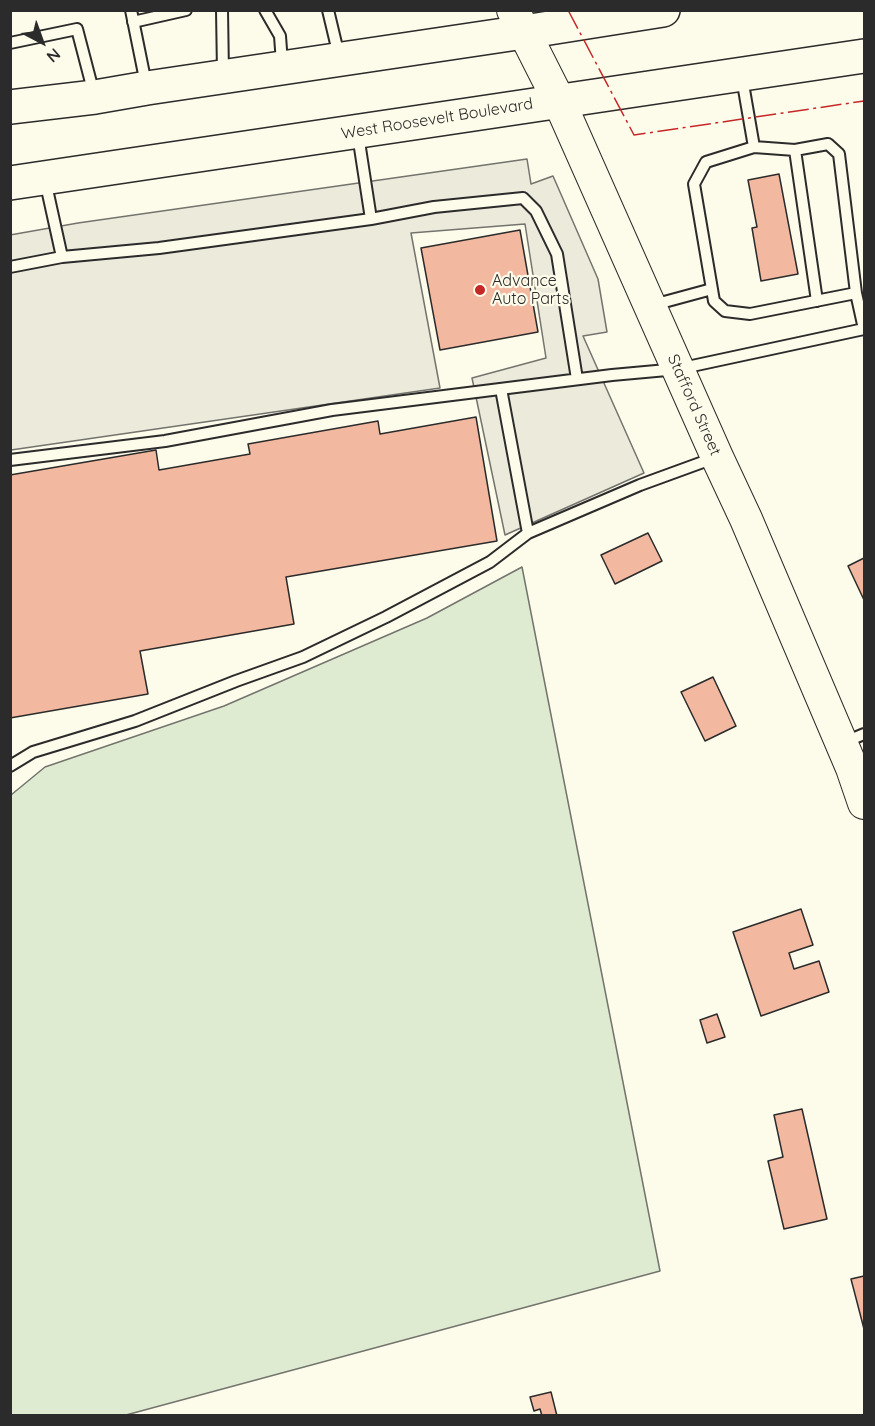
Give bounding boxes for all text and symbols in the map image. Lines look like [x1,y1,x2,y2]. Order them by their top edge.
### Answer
north arrow [12,12,72,72]
text: N [43,44,65,67]
street label: West Roosevelt Boulevard [340,94,534,144]
place label: Advance Auto Parts [492,271,569,309]
marker: Advance Auto Parts [473,283,487,297]
street label: Stafford Street [663,351,725,459]

